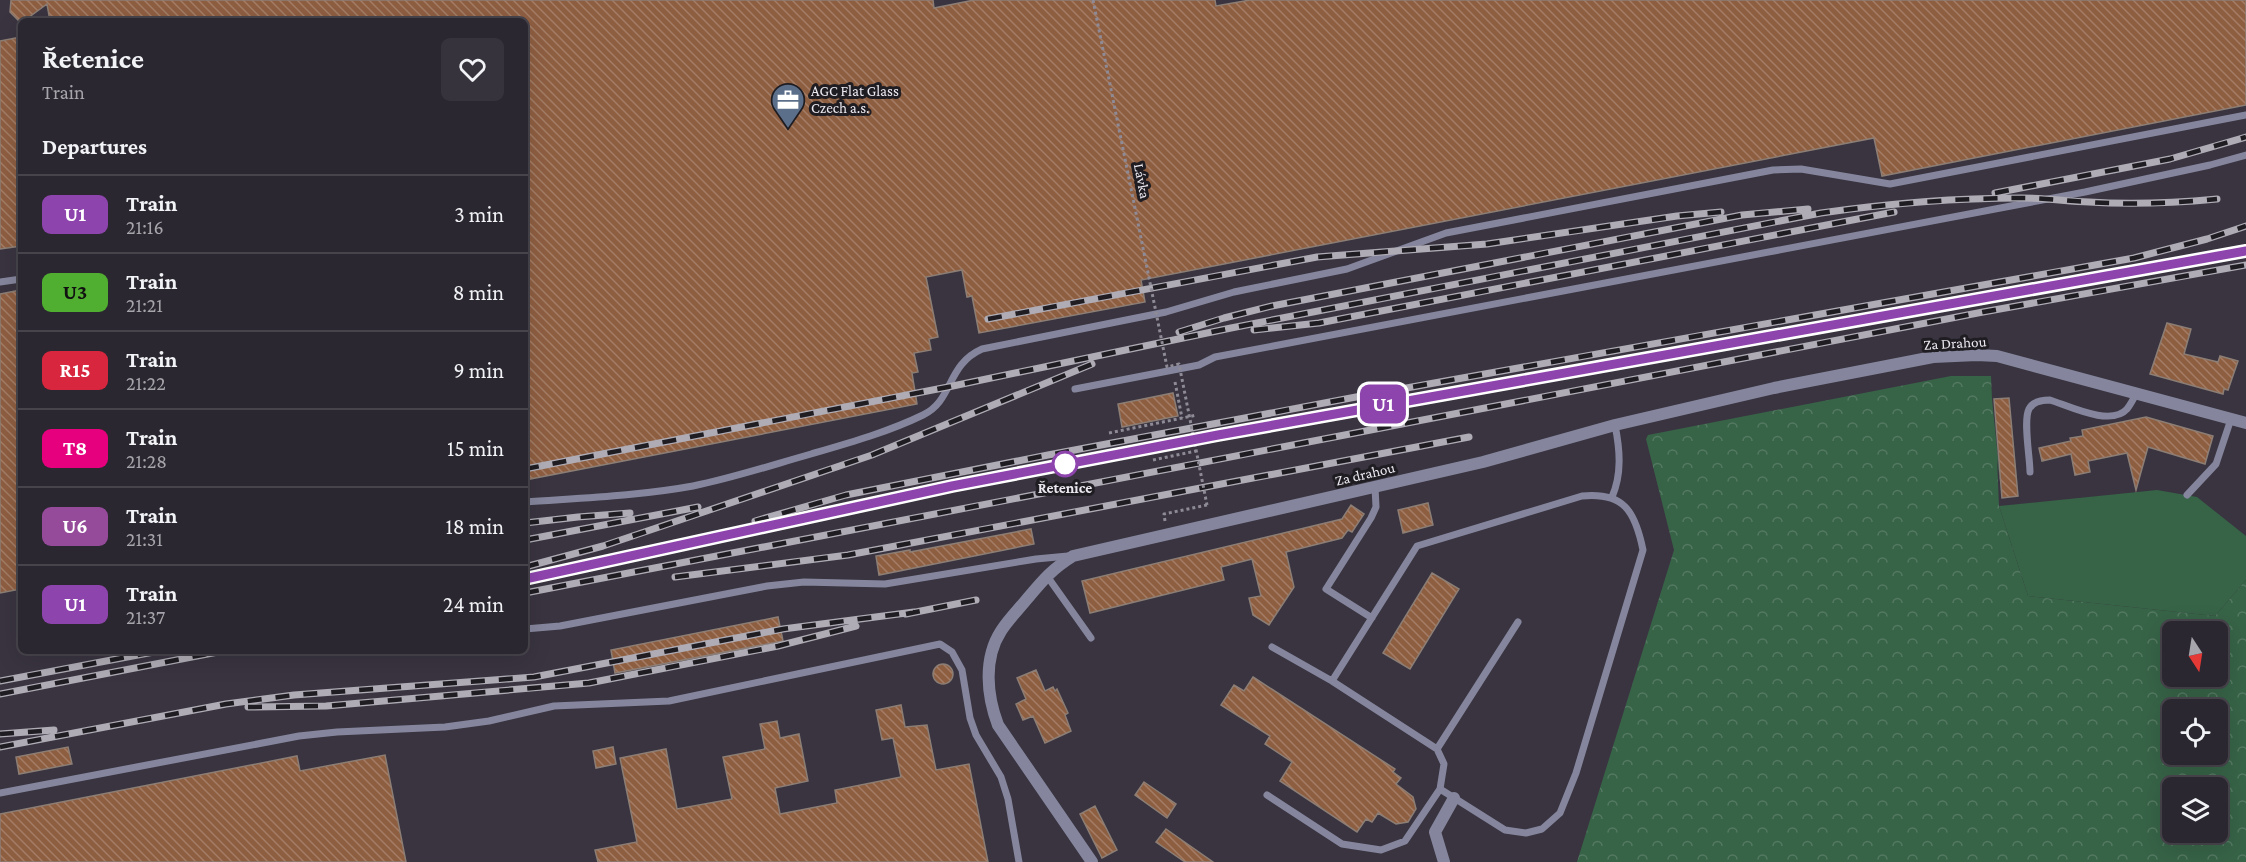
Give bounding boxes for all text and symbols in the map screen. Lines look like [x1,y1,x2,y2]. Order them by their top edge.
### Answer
button: heart [441,38,504,101]
text: Řetenice [42,43,144,74]
text: Train [42,81,85,103]
office icon: AGC Flat Glass Czech a.s. [770,82,806,129]
place label: AGC Flat Glass Czech a.s. [811,83,899,116]
text: Departures [42,134,147,159]
street label: Lávka [1131,162,1153,200]
text: Train [126,191,177,216]
text: U1 [64,202,86,226]
text: 3 min [454,202,504,227]
text: 21:16 [126,216,164,238]
text: Train [126,269,177,294]
text: U3 [63,280,87,304]
text: 8 min [453,280,504,305]
text: 21:21 [126,294,163,316]
street label: Za Drahou [1923,333,1987,353]
text: Train [126,347,177,372]
text: R15 [60,358,90,382]
text: 9 min [453,358,504,383]
text: 21:22 [126,372,166,394]
line badge: U1 [1356,384,1410,424]
text: U1 [1372,392,1394,416]
text: Train [126,425,177,450]
text: T8 [63,436,87,460]
text: 15 min [447,436,504,461]
text: 21:28 [126,450,167,472]
marker: Řetenice [1052,451,1078,477]
street label: Za drahou [1334,459,1397,489]
place label: Řetenice [1038,480,1092,496]
text: Train [126,503,177,528]
text: U6 [62,514,88,538]
text: 18 min [445,514,504,539]
text: 21:31 [126,528,163,550]
text: Train [126,581,177,606]
text: U1 [64,592,86,616]
text: 24 min [443,592,504,617]
text: 21:37 [126,606,165,628]
north arrow [2162,621,2228,687]
map controls [2162,621,2228,843]
button: locate [2162,699,2228,765]
button: layers [2162,777,2228,843]

